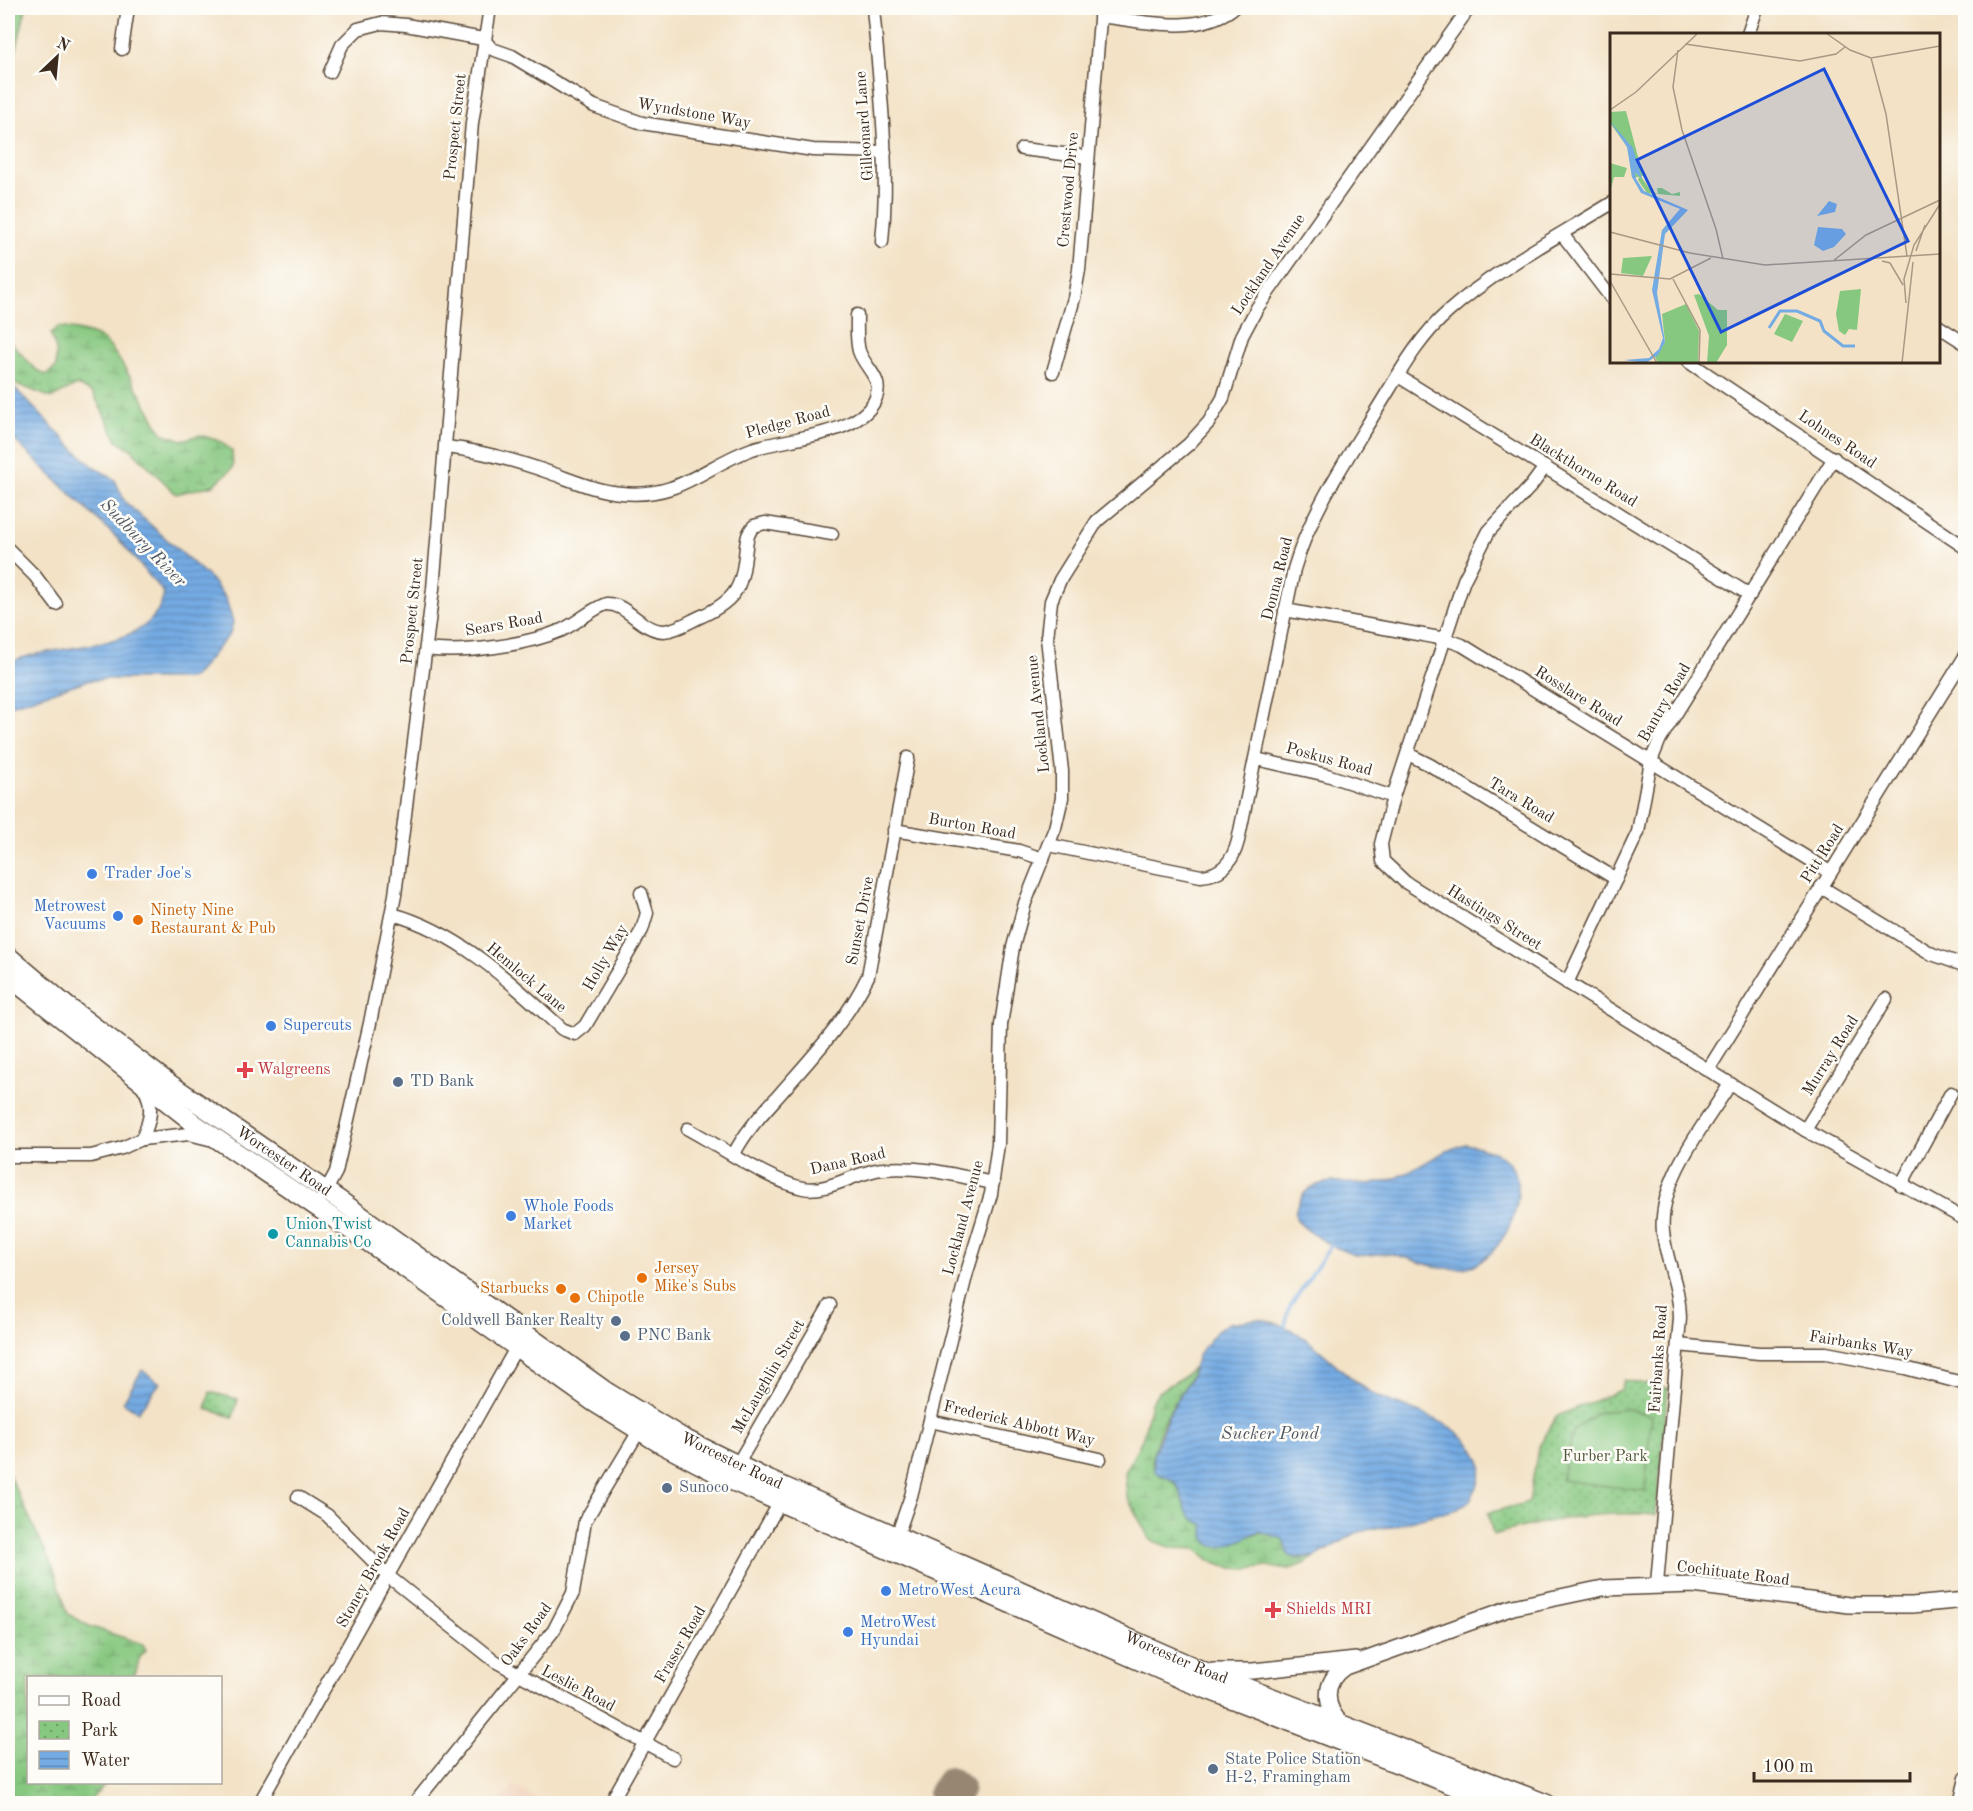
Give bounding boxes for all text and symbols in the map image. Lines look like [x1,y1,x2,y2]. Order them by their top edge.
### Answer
north arrow [27,27,87,87]
inset map [1610,33,1940,363]
text: N [54,35,72,56]
street label: Gilleonard Lane [853,70,877,182]
street label: Prospect Street [442,72,470,181]
street label: Wyndstone Way [636,96,753,132]
street label: Crestwood Drive [1056,132,1082,248]
street label: Lockland Avenue [1229,211,1309,319]
street label: Pledge Road [744,404,832,442]
street label: Lohnes Road [1795,408,1879,472]
street label: Blackthorne Road [1526,431,1640,511]
water label: Sudbury River [97,496,190,591]
street label: Donna Road [1260,535,1296,623]
street label: Prospect Street [399,556,427,665]
street label: Sears Road [464,610,544,640]
street label: Lockland Avenue [1025,654,1053,774]
street label: Bantry Road [1636,661,1694,745]
street label: Rosslare Road [1532,664,1624,730]
street label: Poskus Road [1284,741,1374,779]
street label: Tara Road [1486,775,1556,827]
street label: Burton Road [927,811,1017,843]
street label: Pitt Road [1799,822,1847,886]
place label: Trader Joe's [104,866,191,882]
marker: Trader Joe's [85,867,99,881]
street label: Sunset Drive [845,875,877,967]
street label: Hastings Street [1444,882,1545,954]
place label: Metrowest Vacuums [34,899,106,933]
place label: Ninety Nine Restaurant & Pub [150,903,276,937]
marker: Metrowest Vacuums [111,909,125,923]
marker: Ninety Nine Restaurant & Pub [131,913,145,927]
street label: Holly Way [581,921,632,994]
street label: Hemlock Lane [483,940,569,1016]
street label: Murray Road [1800,1013,1862,1099]
place label: Supercuts [283,1018,352,1034]
marker: Supercuts [264,1019,278,1033]
place label: Walgreens [257,1062,331,1078]
marker: Walgreens [238,1063,252,1077]
place label: TD Bank [410,1074,474,1090]
marker: TD Bank [391,1075,405,1089]
street label: Worcester Road [233,1124,334,1200]
street label: Dana Road [809,1146,887,1178]
street label: Lockland Avenue [941,1159,987,1277]
place label: Whole Foods Market [523,1199,614,1233]
marker: Whole Foods Market [504,1209,518,1223]
place label: Union Twist Cannabis Co [285,1217,373,1251]
marker: Union Twist Cannabis Co [266,1227,280,1241]
place label: Jersey Mike's Subs [654,1261,736,1295]
marker: Jersey Mike's Subs [635,1271,649,1285]
place label: Starbucks [480,1281,549,1297]
marker: Starbucks [554,1282,568,1296]
place label: Chipotle [587,1290,644,1306]
marker: Chipotle [568,1291,582,1305]
street label: Fairbanks Road [1647,1304,1671,1414]
place label: Coldwell Banker Realty [441,1313,605,1329]
marker: Coldwell Banker Realty [609,1314,623,1328]
street label: McLaughlin Street [730,1317,808,1437]
place label: PNC Bank [637,1328,711,1344]
marker: PNC Bank [618,1329,632,1343]
street label: Fairbanks Way [1808,1329,1915,1361]
street label: Frederick Abbott Way [942,1399,1097,1449]
water label: Sucker Pond [1221,1425,1319,1443]
street label: Worcester Road [678,1430,785,1493]
park label: Furber Park [1562,1449,1648,1465]
place label: Sunoco [679,1480,729,1496]
marker: Sunoco [660,1481,674,1495]
street label: Stoney Brook Road [334,1505,414,1631]
street label: Cochituate Road [1676,1559,1790,1589]
place label: MetroWest Acura [898,1583,1021,1599]
marker: MetroWest Acura [879,1584,893,1598]
street label: Oaks Road [499,1600,555,1670]
marker: Shields MRI [1264,1601,1282,1619]
place label: Shields MRI [1286,1602,1372,1618]
street label: Fraser Road [653,1604,709,1686]
place label: MetroWest Hyundai [860,1615,937,1649]
marker: MetroWest Hyundai [841,1625,855,1639]
street label: Worcester Road [1122,1629,1230,1688]
street label: Leslie Road [538,1663,618,1715]
legend [27,1676,222,1784]
text: Road [81,1692,121,1710]
text: Park [81,1722,118,1740]
scale bar [1754,1745,1910,1783]
text: Water [81,1752,130,1770]
place label: State Police Station H-2, Framingham [1225,1752,1362,1786]
text: 100 m [1763,1758,1814,1776]
marker: State Police Station H-2, Framingham [1206,1762,1220,1776]

